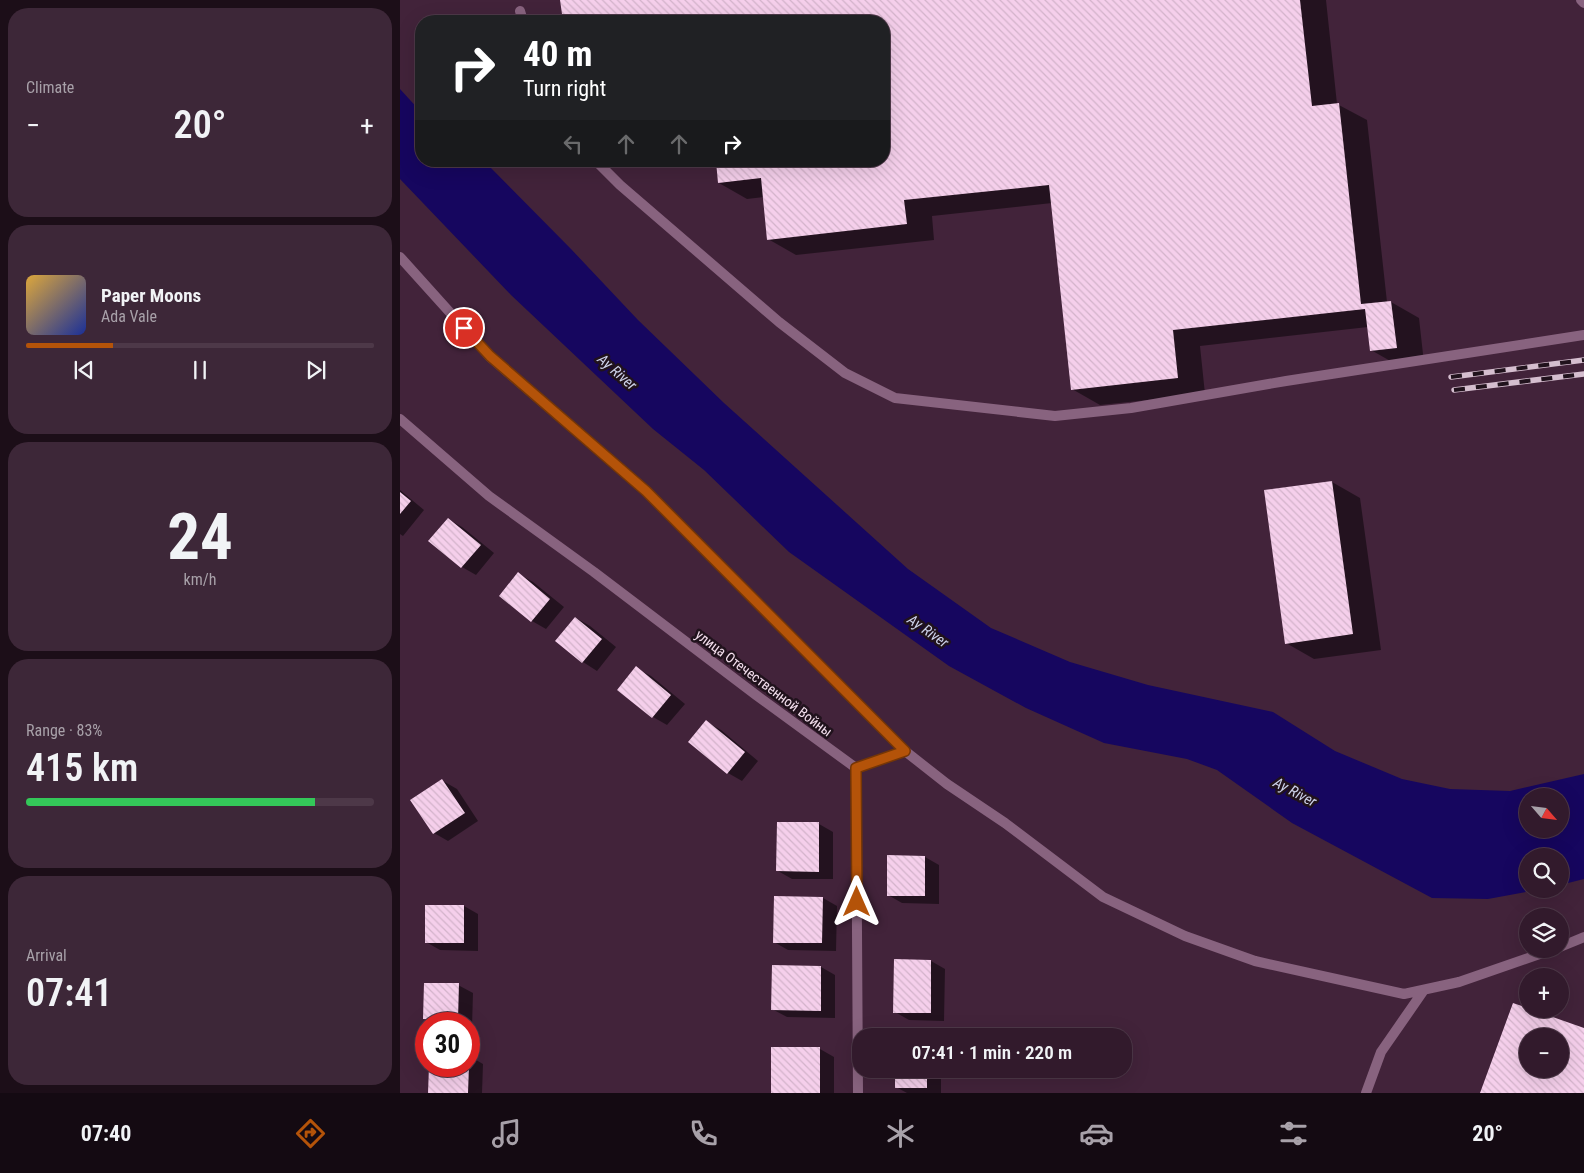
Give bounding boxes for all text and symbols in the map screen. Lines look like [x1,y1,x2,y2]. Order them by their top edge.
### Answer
text: 40 m [523,34,592,75]
icon: right [440,35,505,100]
text: Turn right [523,76,606,101]
text: Climate [26,78,74,97]
text: 20° [174,103,226,147]
text: − [26,109,40,142]
text: + [360,109,374,142]
icon: left [559,130,587,158]
icon: ahead [612,130,640,158]
icon: ahead [665,130,693,158]
icon: right [718,130,746,158]
text: Paper Moons [101,284,201,307]
text: Ada Vale [101,307,157,326]
pin [443,307,485,349]
icon: arrive [450,314,478,342]
water label: Ay River [593,349,641,394]
icon: previous [70,356,98,384]
icon: pause [186,356,214,384]
icon: next [302,356,330,384]
text: 24 [167,499,233,575]
text: km/h [184,570,216,589]
water label: Ay River [903,610,952,652]
street label: улица Отечественной Войны [693,626,835,740]
text: Range · 83% [26,721,102,740]
text: 415 km [26,746,138,790]
water label: Ay River [1270,773,1320,811]
north arrow [1519,788,1569,838]
map controls [1519,788,1569,1078]
button: search [1519,848,1569,898]
position arrow [830,875,882,927]
button: layers [1519,908,1569,958]
text: Arrival [26,946,67,965]
button: + [1519,968,1569,1018]
text: 07:41 [26,971,112,1015]
speed limit sign: 30 [415,1012,480,1077]
button: − [1519,1028,1569,1078]
text: 07:41 · 1 min · 220 m [912,1041,1072,1064]
icon: directions [293,1116,328,1151]
icon: music [489,1116,524,1151]
icon: phone [686,1116,721,1151]
icon: climate [883,1116,918,1151]
icon: car [1079,1116,1114,1151]
icon: filters [1276,1116,1311,1151]
text: 07:40 [81,1121,131,1146]
text: 20° [1472,1121,1503,1146]

